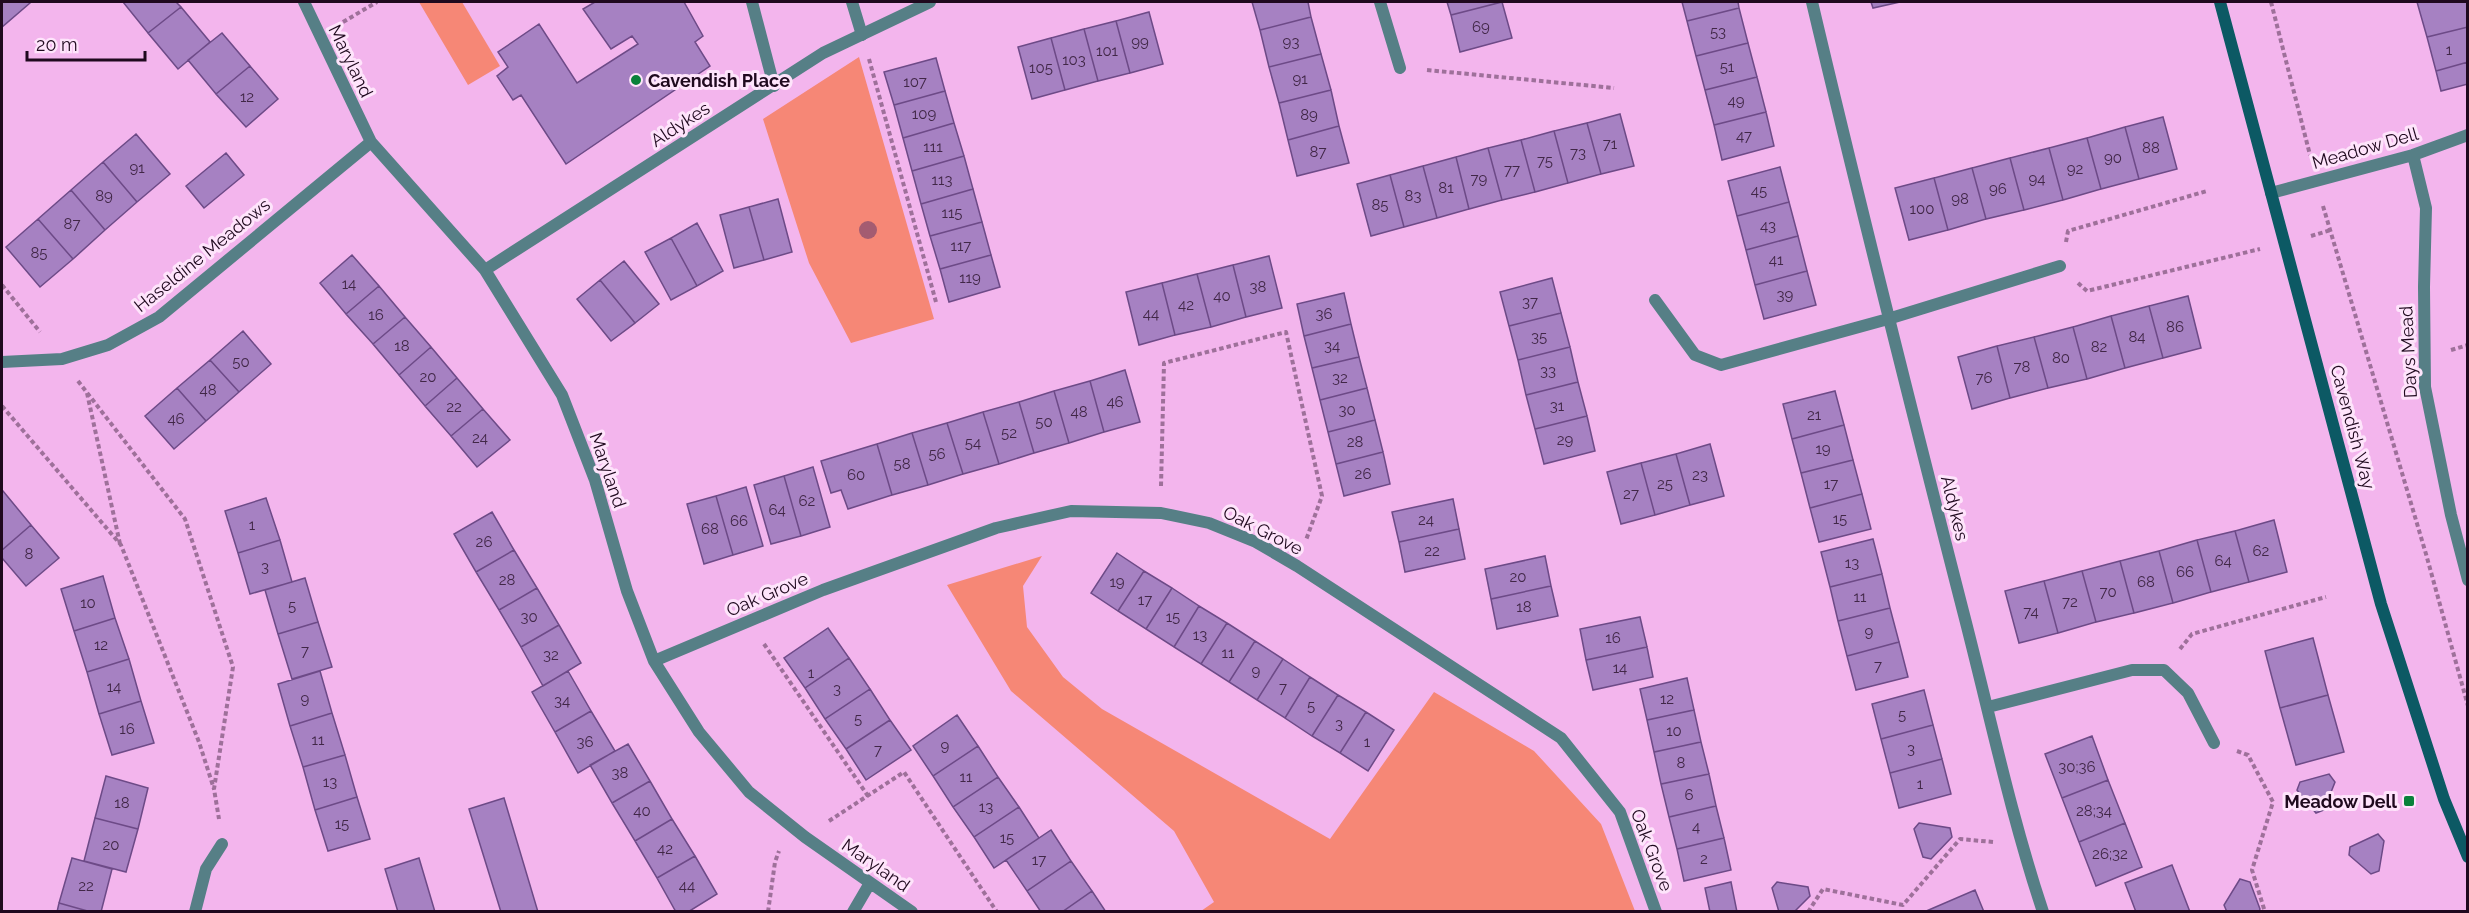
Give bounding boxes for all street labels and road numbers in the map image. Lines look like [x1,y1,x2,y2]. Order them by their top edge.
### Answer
street label: Maryland [324,21,378,101]
street label: Aldykes [646,97,714,151]
street label: Meadow Dell [2309,123,2421,173]
street label: Haseldine Meadows [130,194,274,316]
street label: Days Mead [2395,305,2421,399]
street label: Cavendish Way [2326,363,2380,492]
street label: Maryland [585,430,631,510]
street label: Aldykes [1937,473,1973,543]
street label: Oak Grove [1220,501,1307,559]
street label: Oak Grove [723,567,811,621]
street label: Oak Grove [1627,806,1677,895]
street label: Maryland [838,834,914,896]

